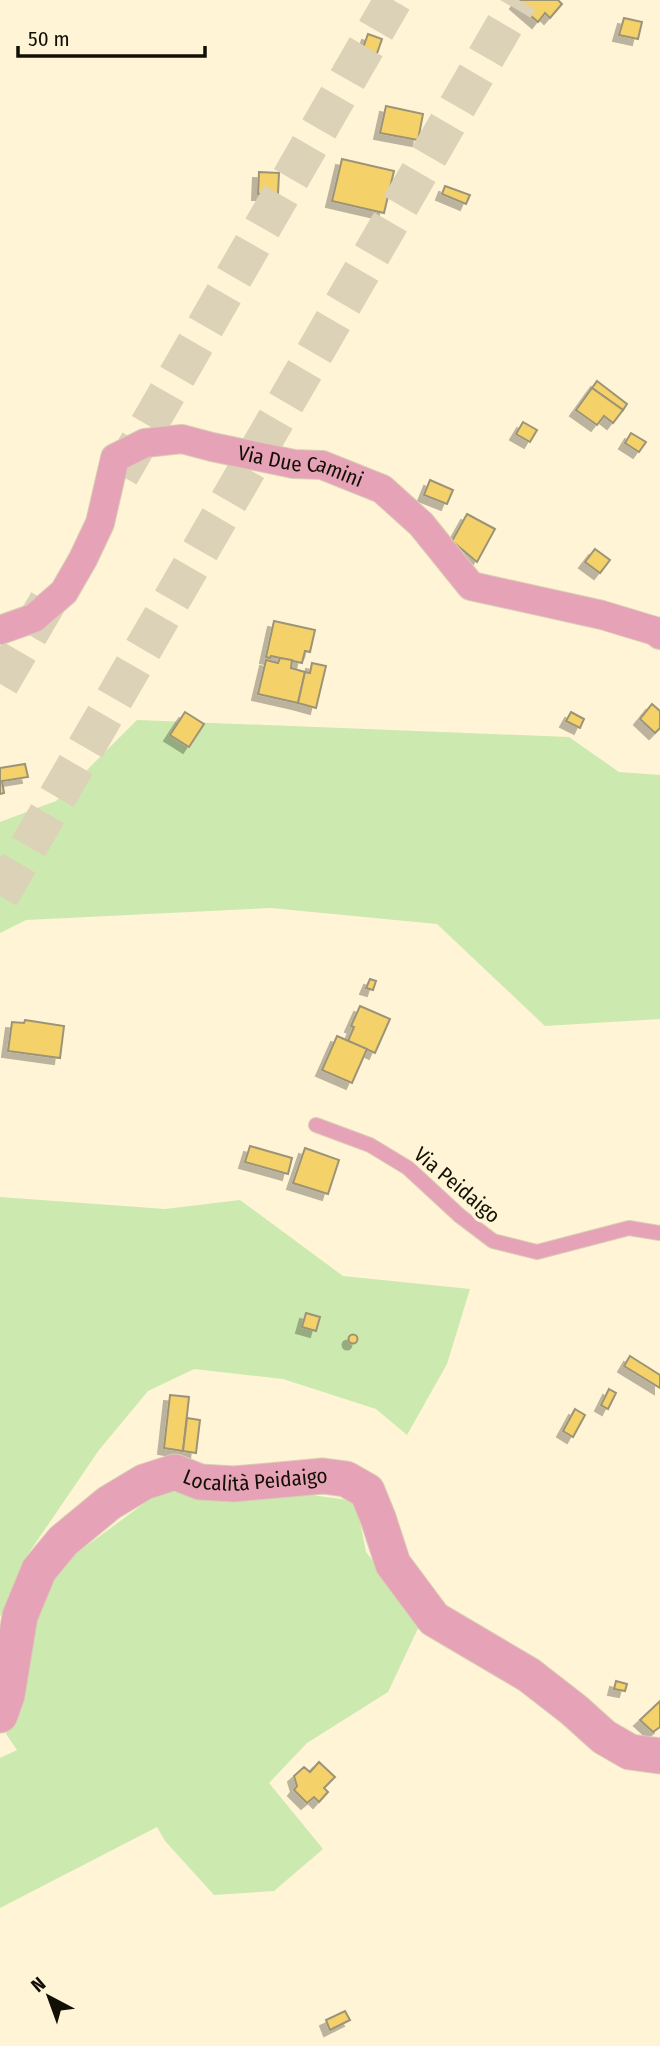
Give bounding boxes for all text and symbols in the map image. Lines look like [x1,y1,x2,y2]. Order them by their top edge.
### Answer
scale bar [18,14,205,58]
text: 50 m [28,26,70,52]
street label: Via Due Camini [235,440,367,493]
street label: Via Peidaigo [409,1141,505,1229]
street label: Località Peidaigo [179,1463,329,1497]
north arrow [14,1962,84,2032]
text: N [26,1972,50,1997]

